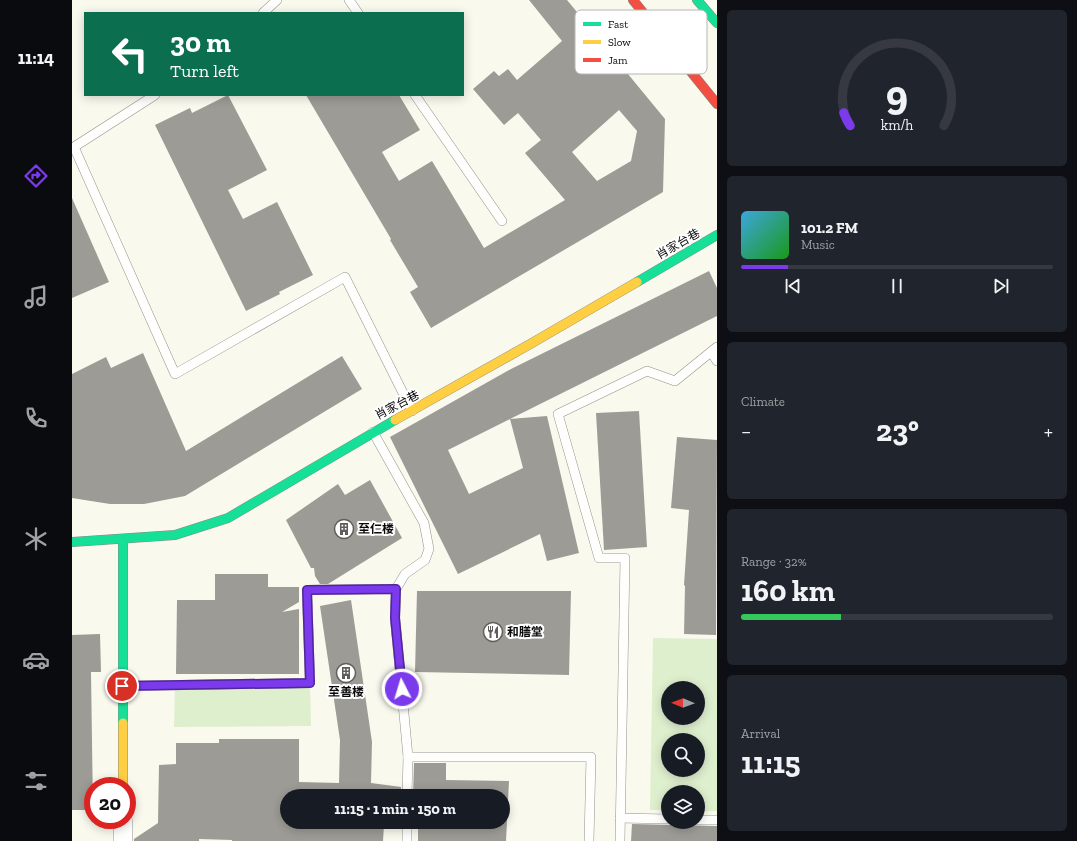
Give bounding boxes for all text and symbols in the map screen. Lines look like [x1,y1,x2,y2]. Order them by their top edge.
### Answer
legend [575,10,707,74]
text: Fast [608,18,629,31]
text: 30 m [170,26,231,59]
icon: left [104,28,156,80]
text: Slow [608,36,631,49]
text: 11:14 [18,47,54,69]
text: Jam [608,54,628,67]
text: Turn left [170,60,239,82]
text: 9 [886,70,908,120]
text: km/h [881,117,913,134]
icon: directions [22,162,50,190]
text: 101.2 FM [801,219,858,237]
street label: 肖家台巷 [654,226,702,262]
text: Music [801,237,835,252]
icon: previous [782,275,804,297]
icon: pause [886,275,908,297]
icon: next [990,275,1012,297]
icon: music [22,283,50,311]
street label: 肖家台巷 [373,388,421,422]
text: Climate [741,394,785,409]
icon: phone [22,404,50,432]
text: 23° [876,413,919,449]
text: − [741,418,751,445]
text: + [1044,418,1053,445]
building icon: 至仁楼 [333,518,355,540]
place label: 至仁楼 [358,522,394,536]
icon: climate [22,525,50,553]
text: Range · 32% [741,554,807,569]
text: 160 km [741,573,835,609]
restaurant icon: 和膳堂 [482,621,504,643]
place label: 和膳堂 [507,625,543,639]
icon: car [22,646,50,674]
building icon: 至善楼 [335,662,357,684]
position arrow [381,668,423,710]
pin [105,669,139,703]
icon: arrive [111,675,133,697]
north arrow [661,681,705,725]
map controls [661,681,705,829]
place label: 至善楼 [328,685,364,699]
text: Arrival [741,726,780,741]
button: search [661,733,705,777]
text: 11:15 [741,745,800,781]
icon: filters [22,767,50,795]
speed limit sign: 20 [84,777,136,829]
button: layers [661,785,705,829]
text: 11:15 · 1 min · 150 m [334,800,456,818]

